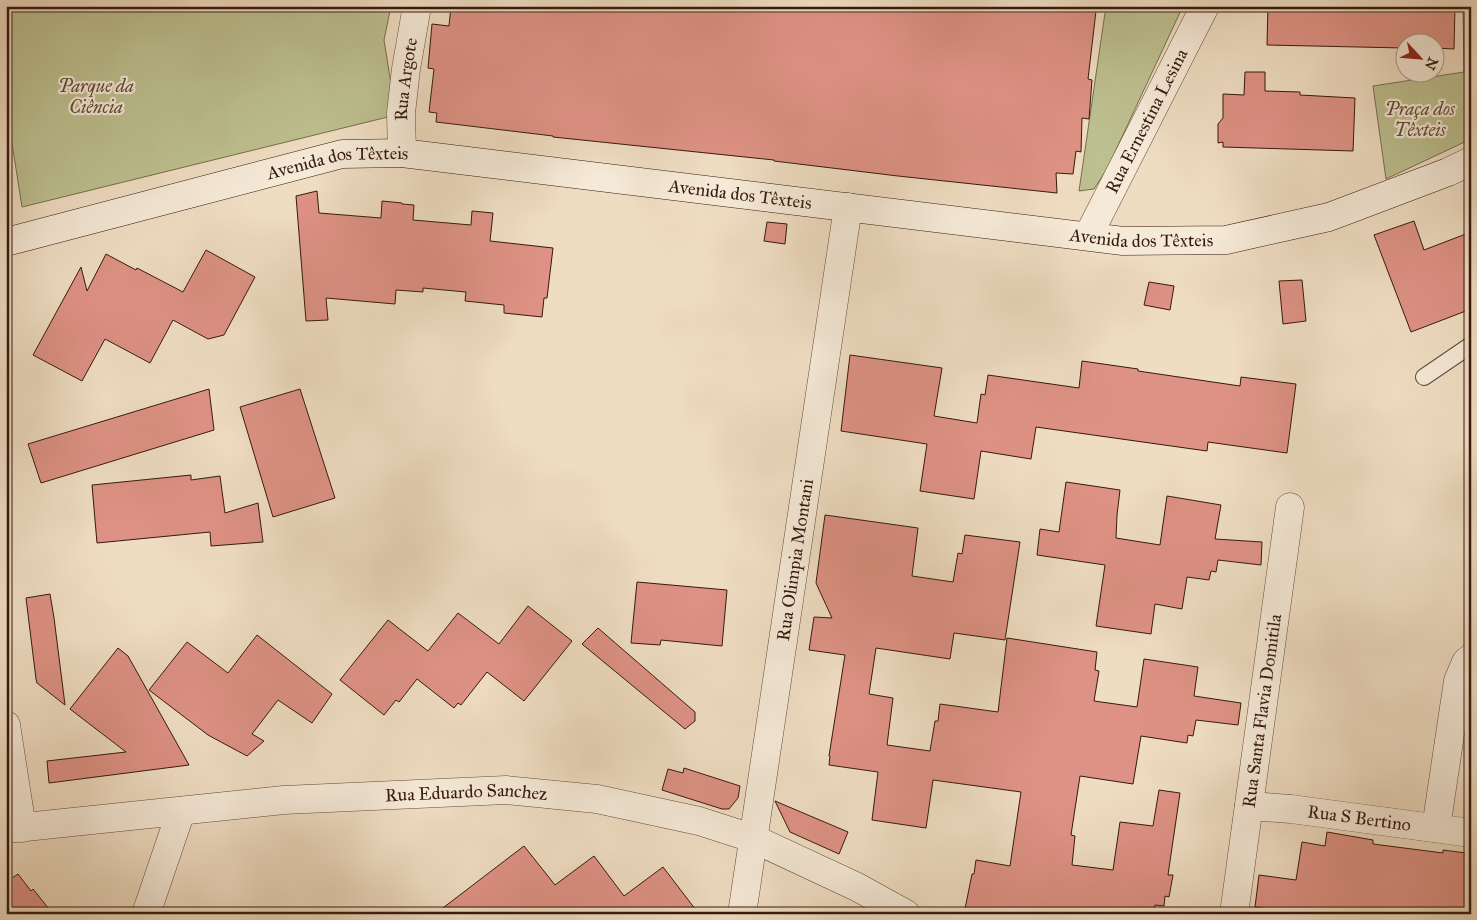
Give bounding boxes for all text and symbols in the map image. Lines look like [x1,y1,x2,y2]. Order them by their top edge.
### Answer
north arrow [1394,32,1444,82]
street label: Rua Argote [390,36,422,121]
street label: Rua Ernestina Lesina [1101,45,1193,197]
text: N [1421,54,1441,73]
park label: Parque da Ciência [58,75,134,118]
park label: Praça dos Têxteis [1385,98,1456,141]
street label: Avenida dos Têxteis [263,142,410,184]
street label: Avenida dos Têxteis [666,175,813,214]
street label: Avenida dos Têxteis [1067,223,1213,252]
street label: Rua Olimpia Montani [772,477,818,643]
street label: Rua Santa Flavia Domitila [1238,612,1286,809]
street label: Rua Eduardo Sanchez [385,779,548,806]
street label: Rua S Bertino [1306,800,1412,836]

